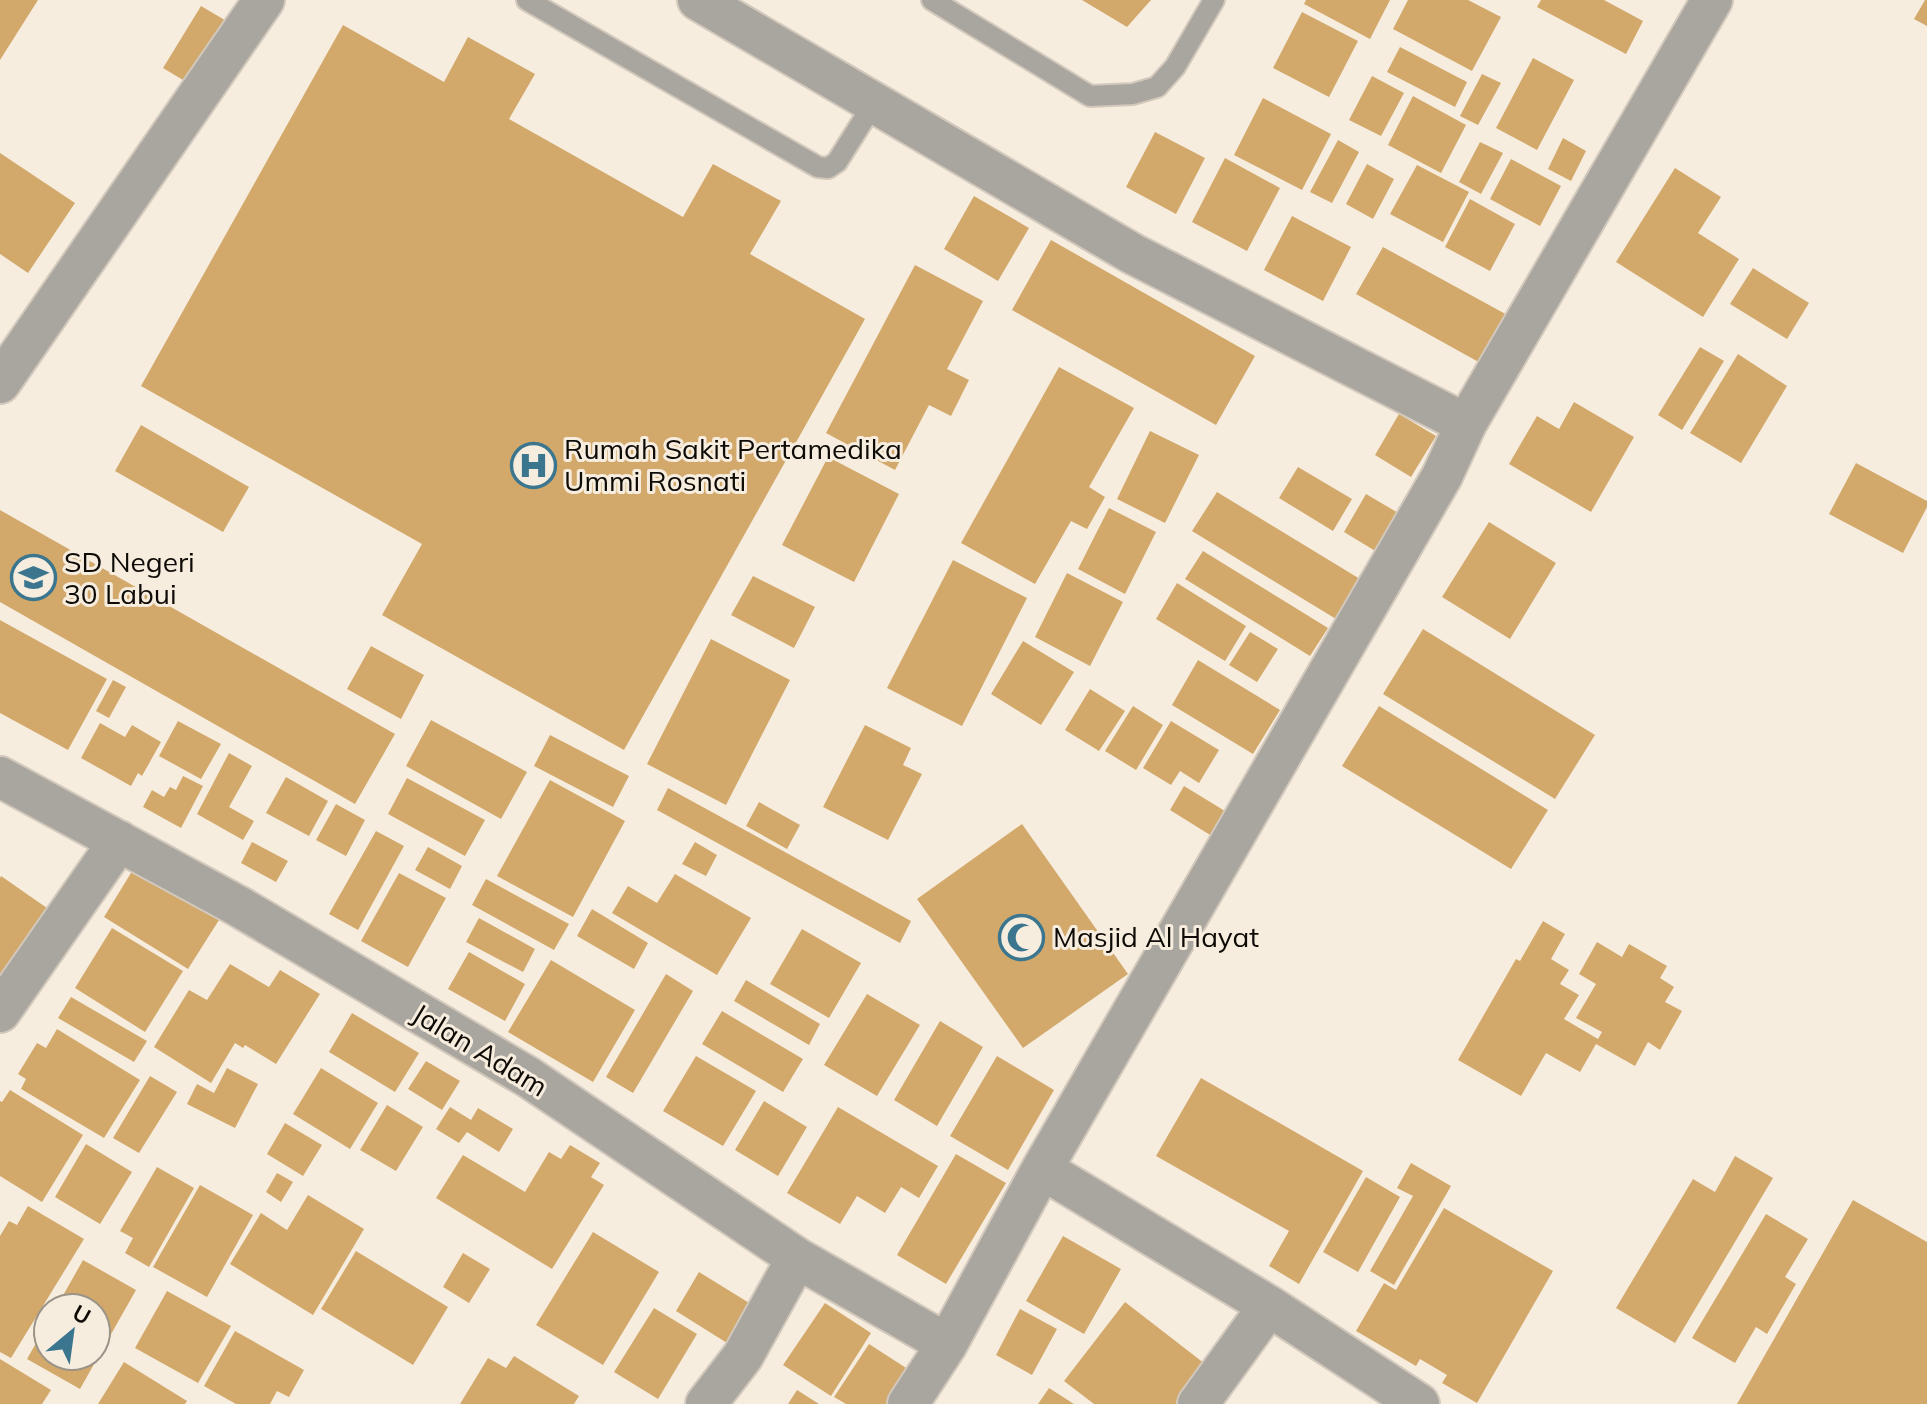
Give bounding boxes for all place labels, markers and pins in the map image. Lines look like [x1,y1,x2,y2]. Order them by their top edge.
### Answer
place label: Rumah Sakit Pertamedika Ummi Rosnati [564,431,902,498]
hospital icon: Rumah Sakit Pertamedika Ummi Rosnati [509,441,557,489]
place label: SD Negeri 30 Labui [64,544,195,611]
school or university icon: SD Negeri 30 Labui [9,554,57,602]
mosque icon: Masjid Al Hayat [998,913,1046,961]
place label: Masjid Al Hayat [1053,919,1259,954]

